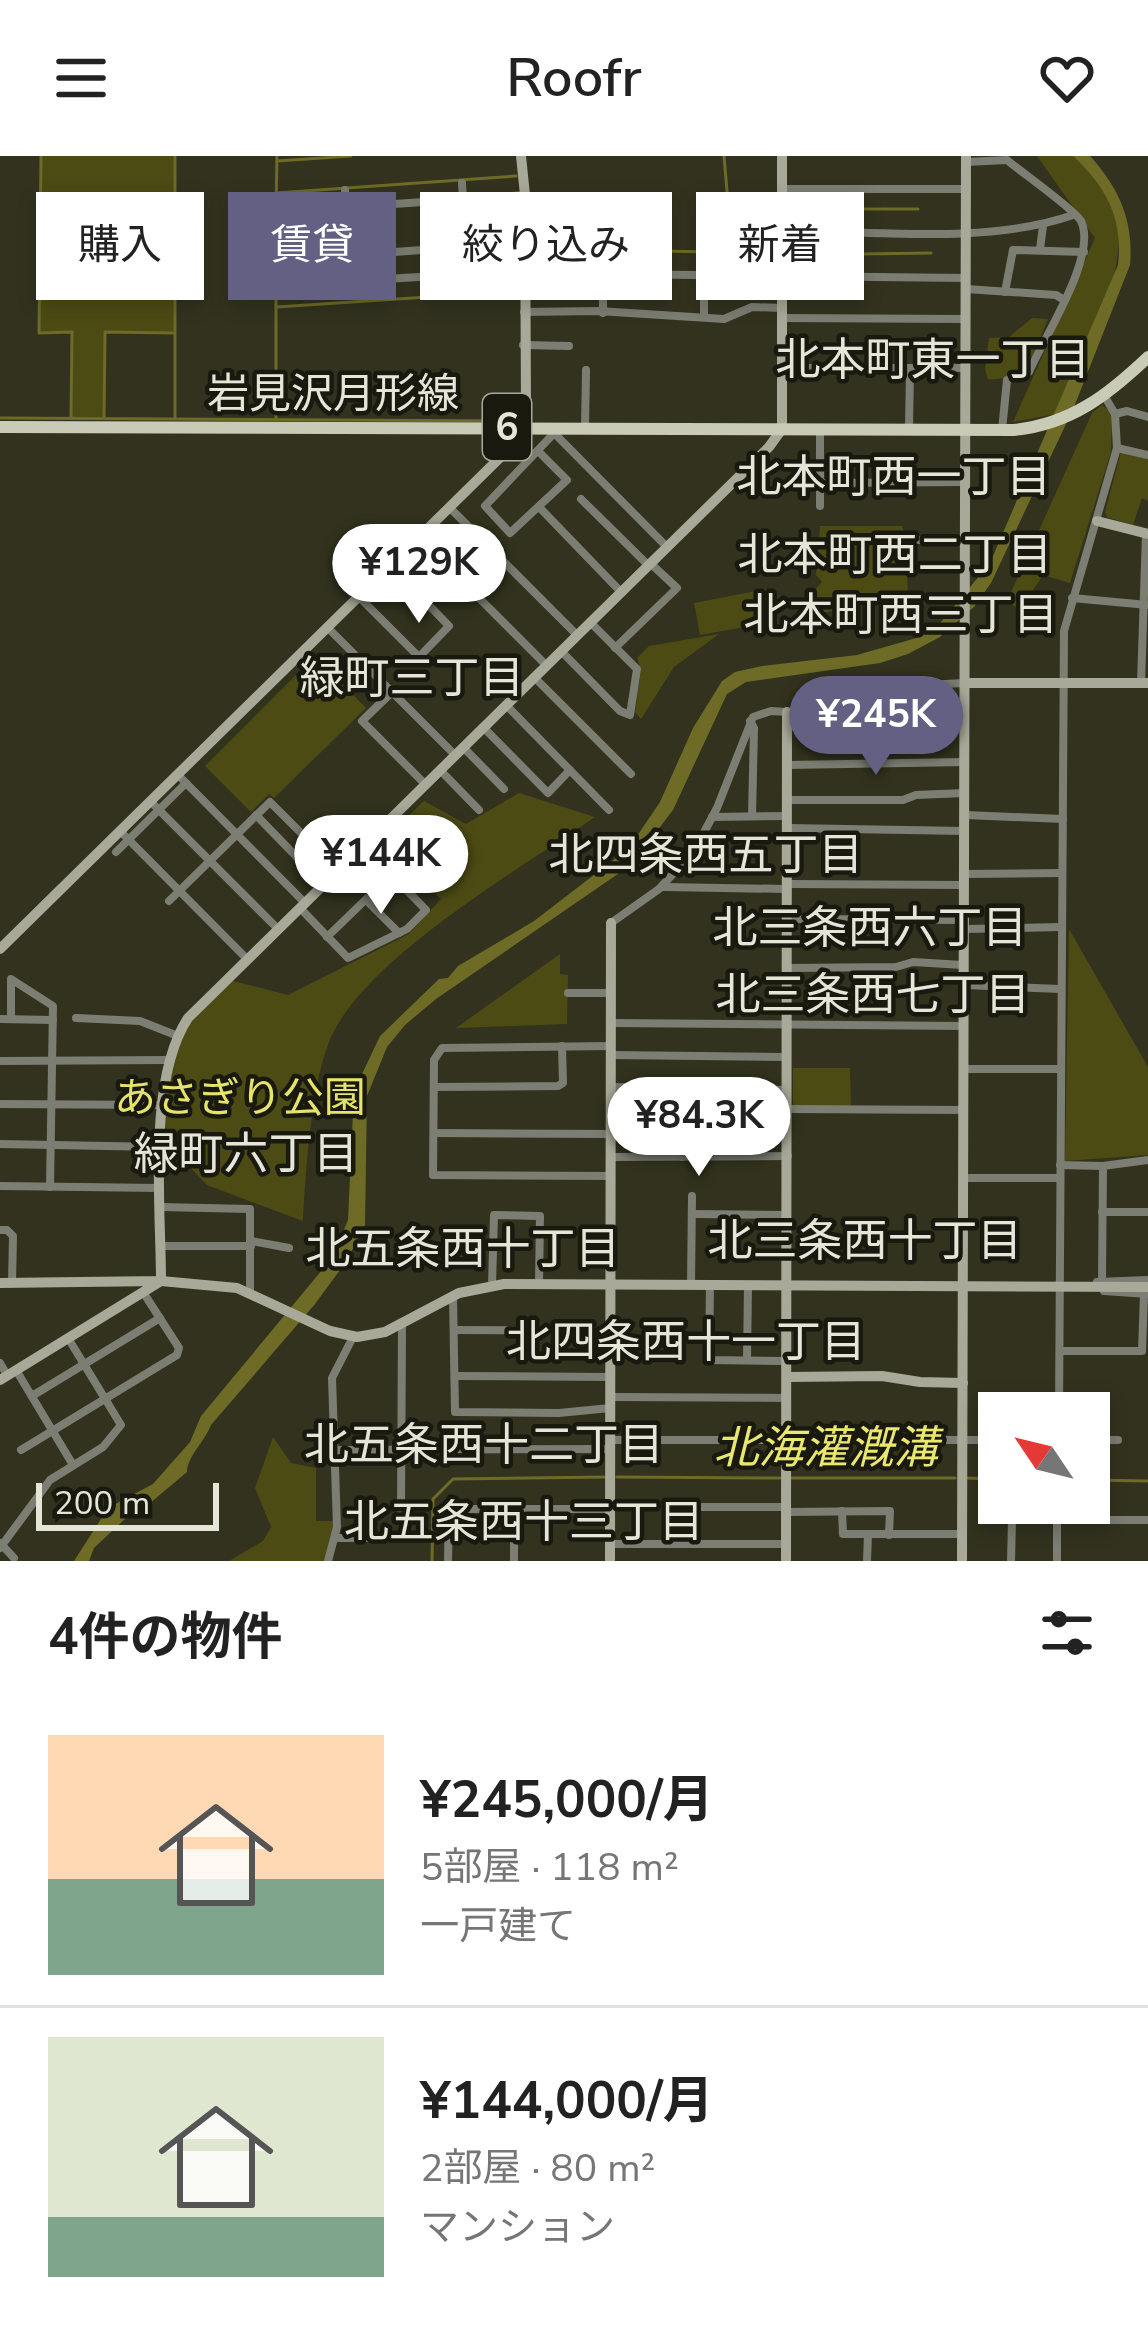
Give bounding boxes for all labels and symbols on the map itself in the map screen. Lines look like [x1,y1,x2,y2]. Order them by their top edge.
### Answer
district label: 北本町東一丁目 [775,330,1091,391]
street label: 岩見沢月形線 [207,366,459,423]
road number: 6 [483,394,531,460]
district label: 北本町西一丁目 [736,447,1052,508]
pin: ¥129K [335,524,503,626]
district label: 北本町西二丁目 [737,525,1053,586]
district label: 北本町西三丁目 [743,585,1059,646]
district label: 緑町三丁目 [299,648,525,709]
pin: ¥245K [792,676,960,778]
pin: ¥144K [297,815,465,917]
district label: 北四条西五丁目 [548,825,864,886]
district label: 北三条西六丁目 [712,898,1028,959]
district label: 北三条西七丁目 [715,965,1031,1026]
park label: あさぎり公園 [114,1070,366,1127]
pin: ¥84.3K [601,1077,797,1179]
district label: 緑町六丁目 [133,1124,359,1185]
district label: 北三条西十丁目 [707,1211,1023,1272]
district label: 北五条西十丁目 [305,1219,621,1280]
district label: 北四条西十一丁目 [506,1312,866,1373]
north arrow [978,1392,1110,1524]
district label: 北五条西十二丁目 [304,1415,664,1476]
water label: 北海灌漑溝 [713,1418,944,1479]
scale bar [36,1477,219,1530]
district label: 北五条西十三丁目 [344,1492,704,1553]

